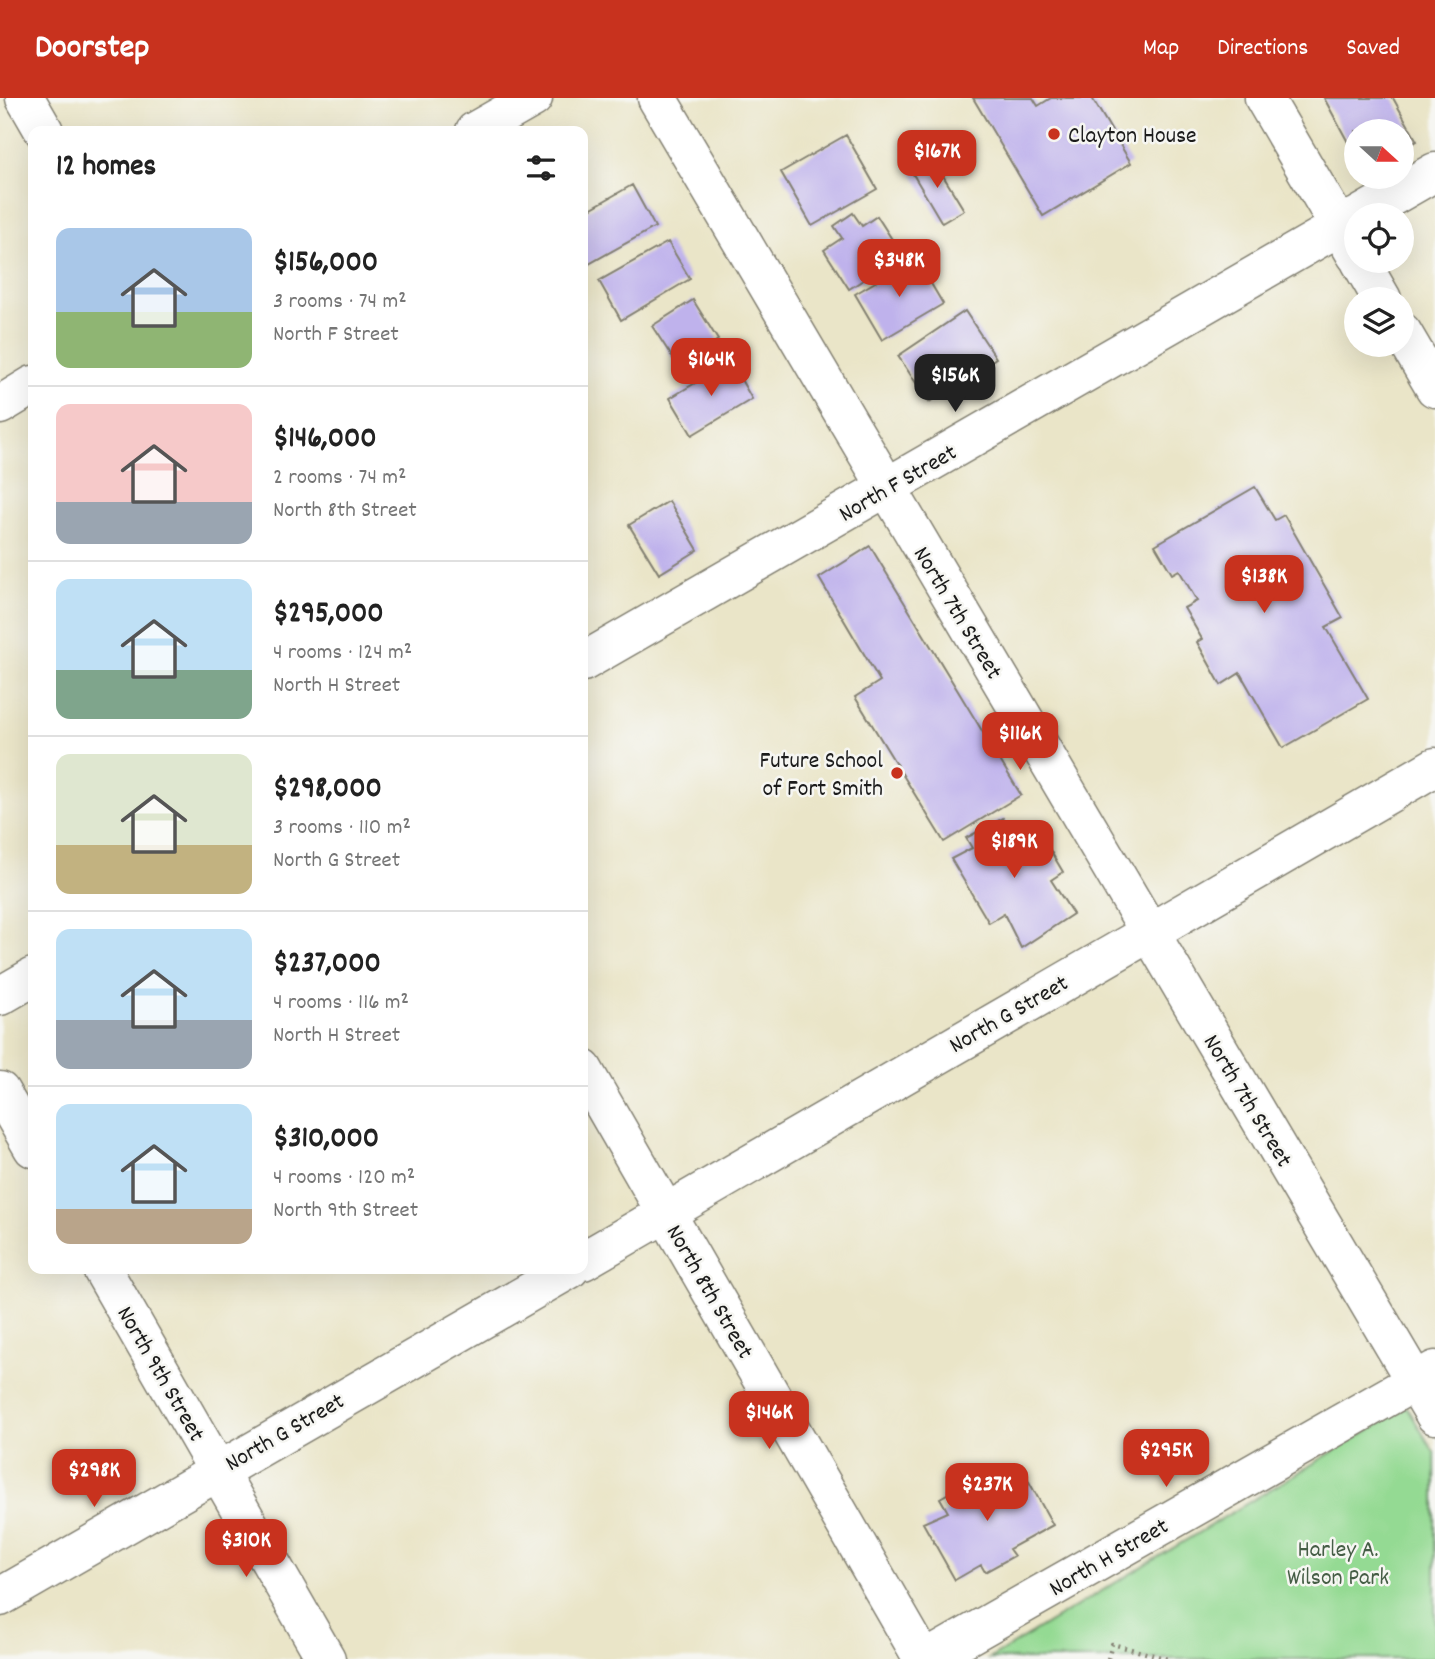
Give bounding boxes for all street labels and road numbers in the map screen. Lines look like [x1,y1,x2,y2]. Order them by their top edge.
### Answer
street label: North F Street [833,437,964,532]
street label: North 7th Street [903,541,1010,687]
street label: North G Street [944,968,1076,1064]
street label: North 7th Street [1193,1029,1300,1175]
street label: North 8th Street [656,1219,761,1366]
street label: North 9th Street [107,1300,212,1449]
street label: North G Street [220,1386,352,1482]
street label: North H Street [1043,1511,1176,1607]

